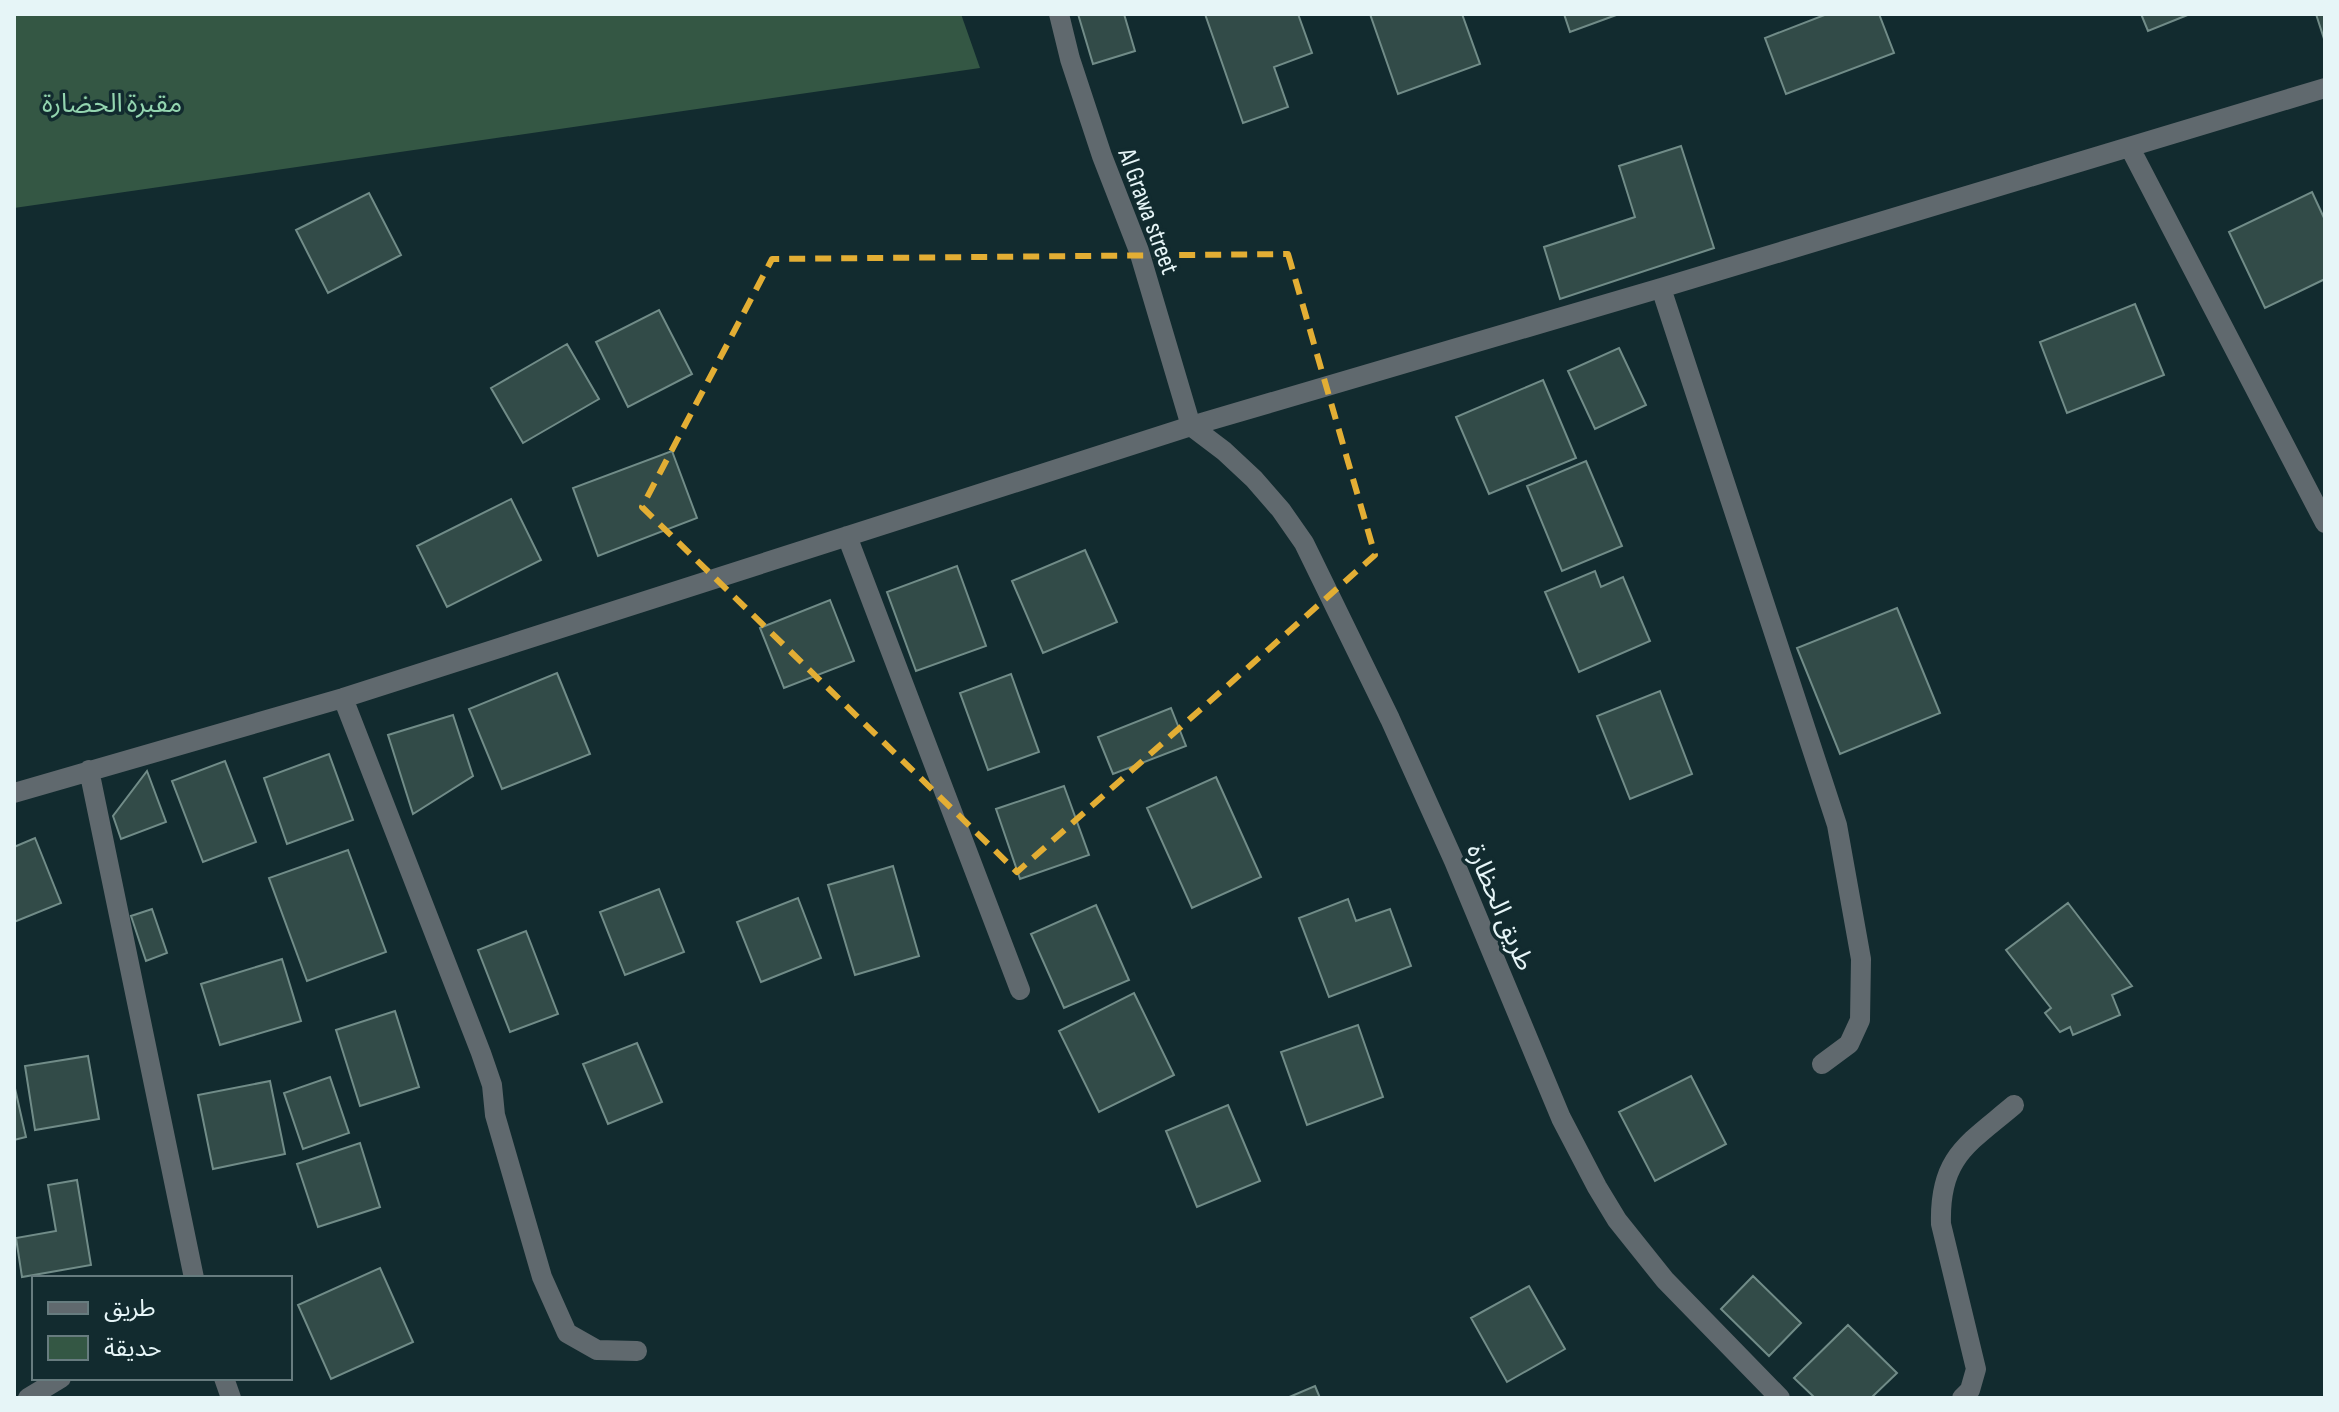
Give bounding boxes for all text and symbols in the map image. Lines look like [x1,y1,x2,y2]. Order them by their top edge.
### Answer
park label: مقبرة الحضارة [42,89,182,120]
street label: Al Grawa street [1110,143,1185,279]
street label: طريق الحظارة [1459,840,1540,976]
legend [32,1276,292,1380]
text: طريق [104,1294,156,1323]
text: حديقة [104,1334,162,1363]

